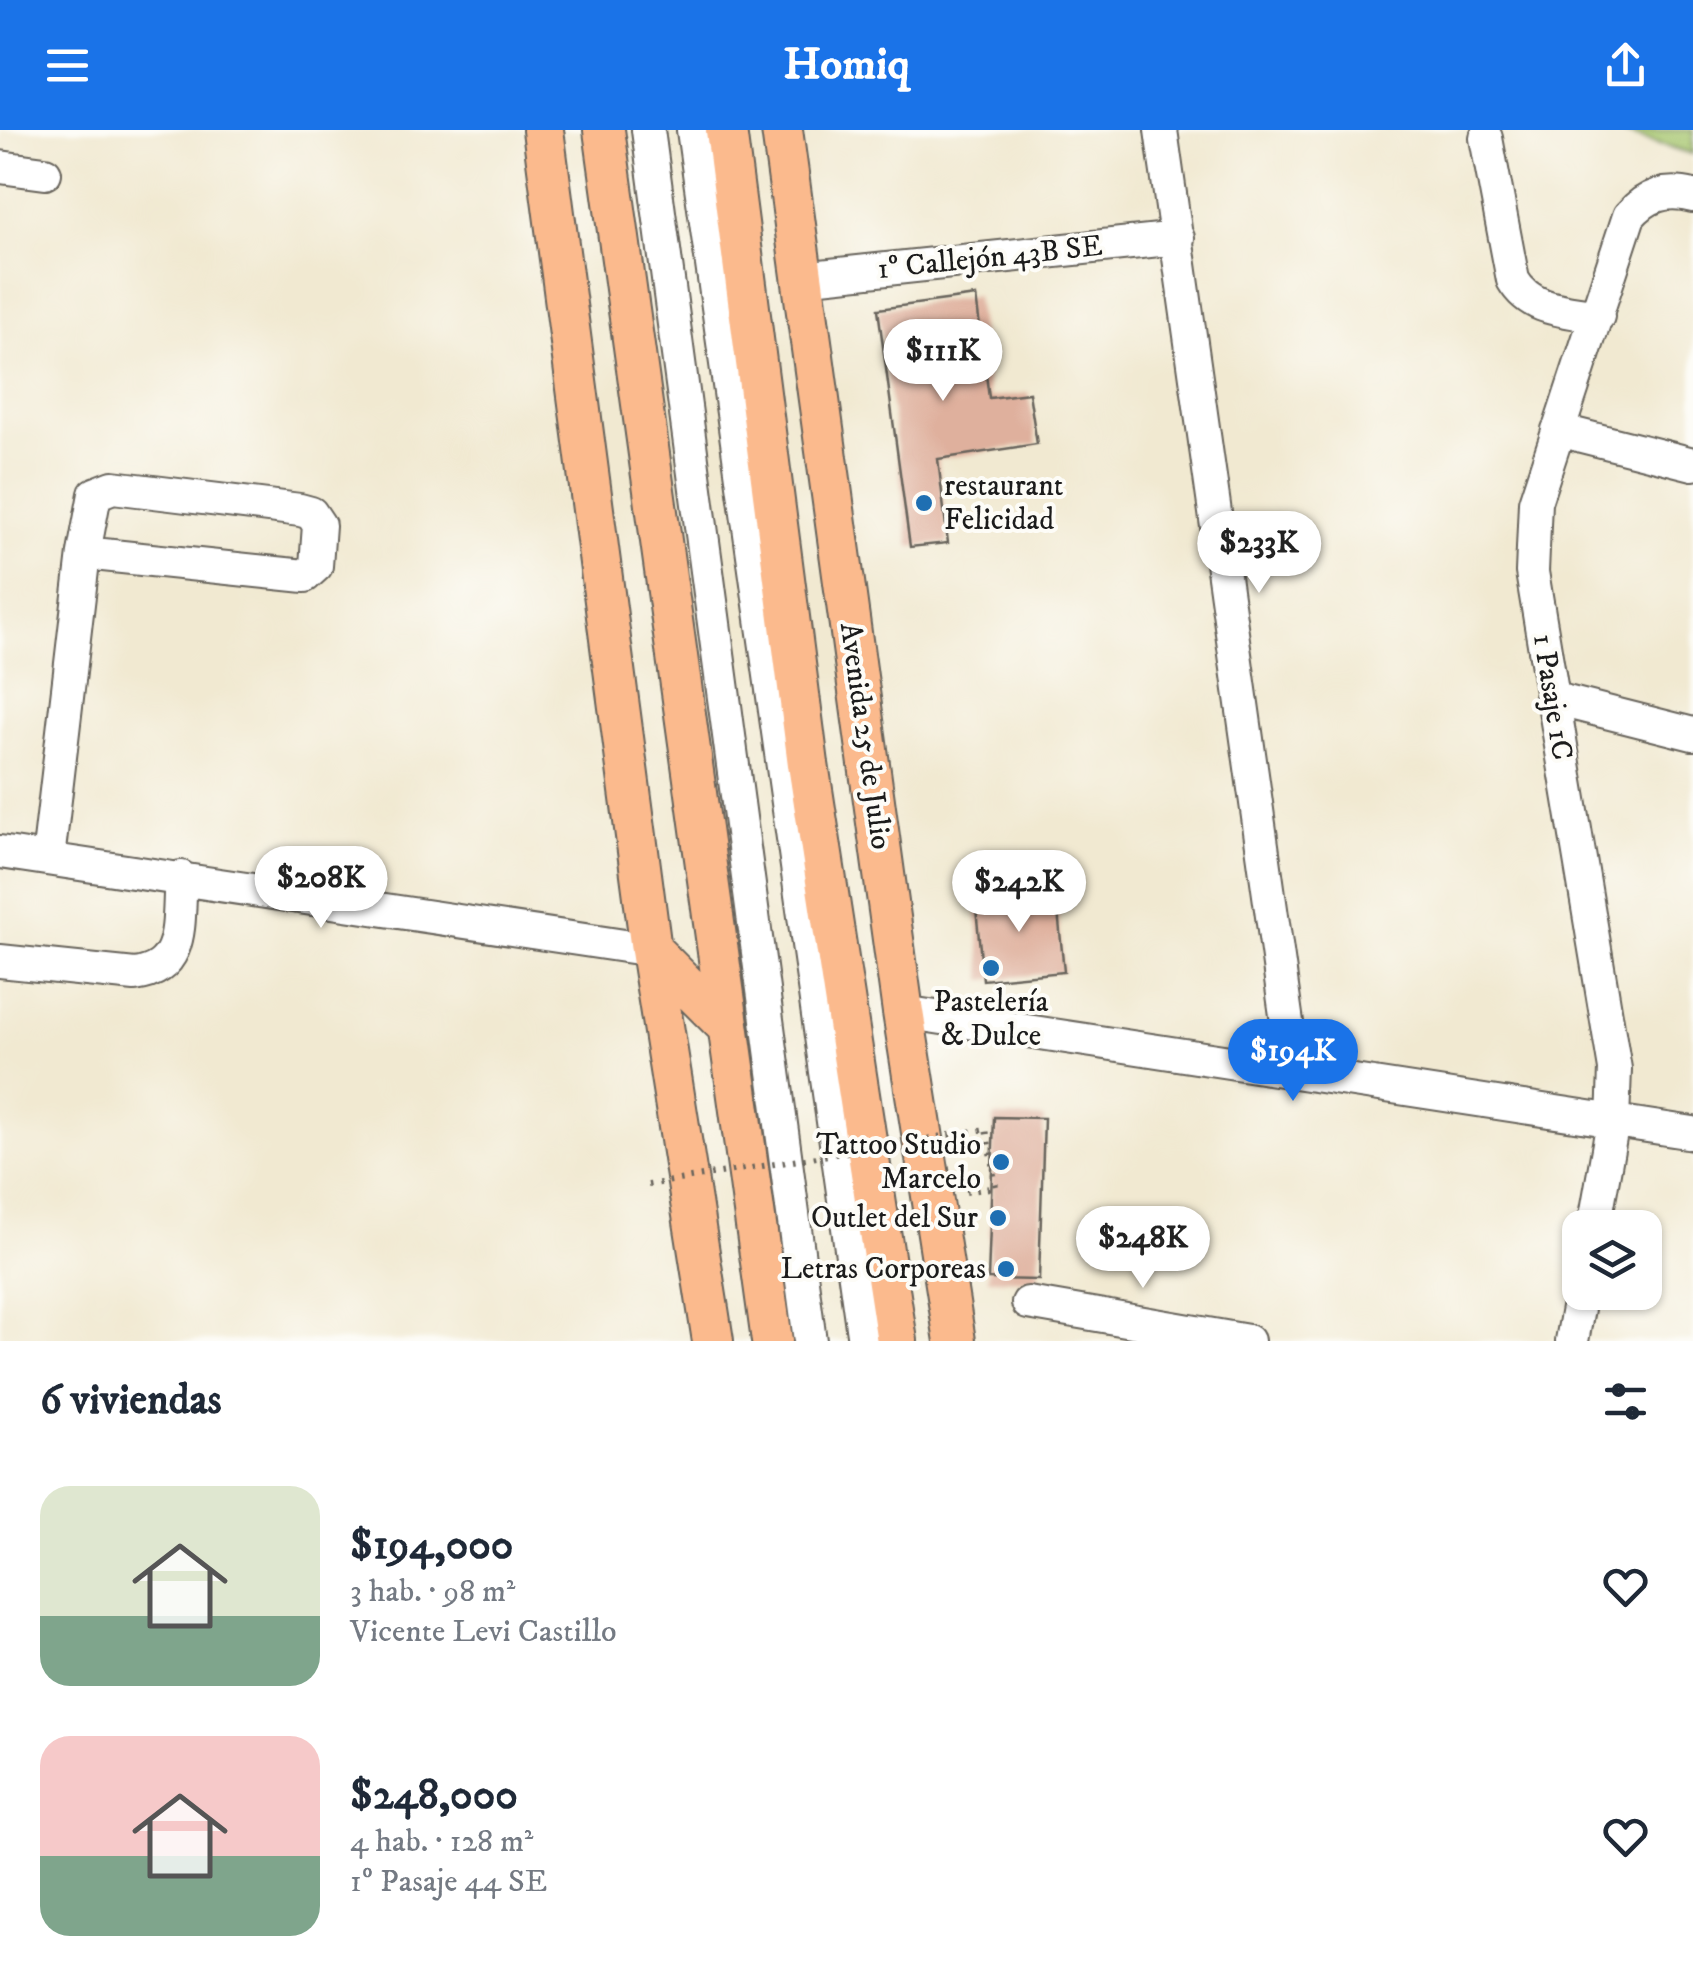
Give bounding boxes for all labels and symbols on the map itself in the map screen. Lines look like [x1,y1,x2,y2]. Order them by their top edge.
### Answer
street label: 1º Callejón 43B SE [876,228,1104,288]
pin: $111K [873,319,1013,404]
place label: restaurant Felicidad [944,468,1063,539]
marker: restaurant Felicidad [913,492,935,514]
pin: $233K [1189,511,1329,596]
street label: Avenida 25 de Julio [831,620,899,852]
street label: 1 Pasaje 1C [1524,631,1580,763]
pin: $208K [251,846,391,931]
pin: $242K [949,850,1089,935]
marker: Pastelería & Dulce [980,957,1002,979]
place label: Pastelería & Dulce [933,984,1049,1055]
pin: $194K [1223,1019,1363,1104]
place label: Tattoo Studio Marcelo [816,1127,981,1198]
marker: Tattoo Studio Marcelo [990,1151,1012,1173]
place label: Outlet del Sur [811,1200,978,1237]
pin: $248K [1073,1206,1213,1291]
marker: Outlet del Sur [987,1207,1009,1229]
place label: Letras Corporeas [780,1251,986,1288]
marker: Letras Corporeas [995,1258,1017,1280]

